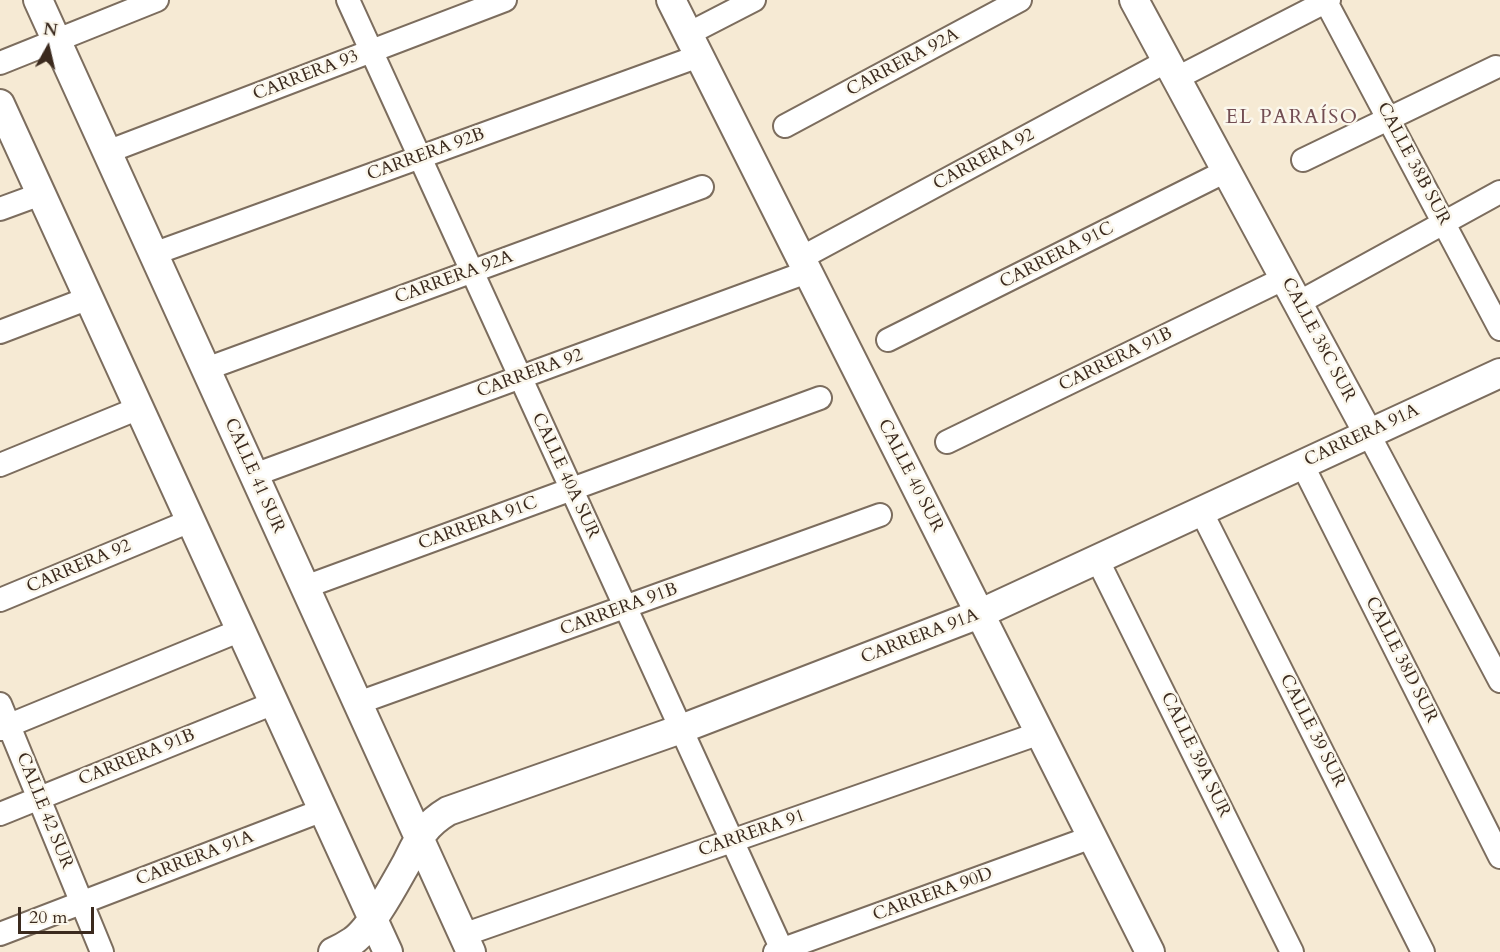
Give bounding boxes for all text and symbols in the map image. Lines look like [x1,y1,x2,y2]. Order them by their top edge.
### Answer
north arrow [18,18,78,78]
text: N [42,18,59,42]
street label: CARRERA 92A [843,24,963,102]
street label: CARRERA 93 [250,46,362,106]
street label: CALLE 38B SUR [1372,99,1454,229]
district label: EL PARAÍSO [1225,106,1359,130]
street label: CARRERA 92B [364,124,488,186]
street label: CARRERA 92 [930,124,1038,196]
street label: CARRERA 91C [996,218,1118,294]
street label: CARRERA 92A [392,247,516,309]
street label: CALLE 38C SUR [1276,274,1360,406]
street label: CARRERA 91B [1056,323,1176,397]
street label: CARRERA 92 [474,345,586,403]
street label: CARRERA 91A [1301,400,1423,472]
street label: CALLE 40A SUR [526,410,604,542]
street label: CALLE 41 SUR [219,415,289,537]
street label: CALLE 40 SUR [872,416,948,536]
street label: CARRERA 91C [416,492,540,556]
street label: CARRERA 92 [24,535,134,599]
street label: CARRERA 91B [557,579,681,641]
street label: CALLE 38D SUR [1360,593,1442,727]
street label: CARRERA 91A [858,605,982,669]
street label: CALLE 39 SUR [1274,671,1350,791]
street label: CALLE 39A SUR [1155,689,1235,821]
street label: CARRERA 91B [76,725,198,791]
street label: CALLE 42 SUR [11,750,77,872]
street label: CARRERA 91 [696,806,808,862]
street label: CARRERA 91A [133,827,257,891]
street label: CARRERA 90D [870,863,996,927]
scale bar [21,895,98,933]
text: 20 m [29,905,68,930]

